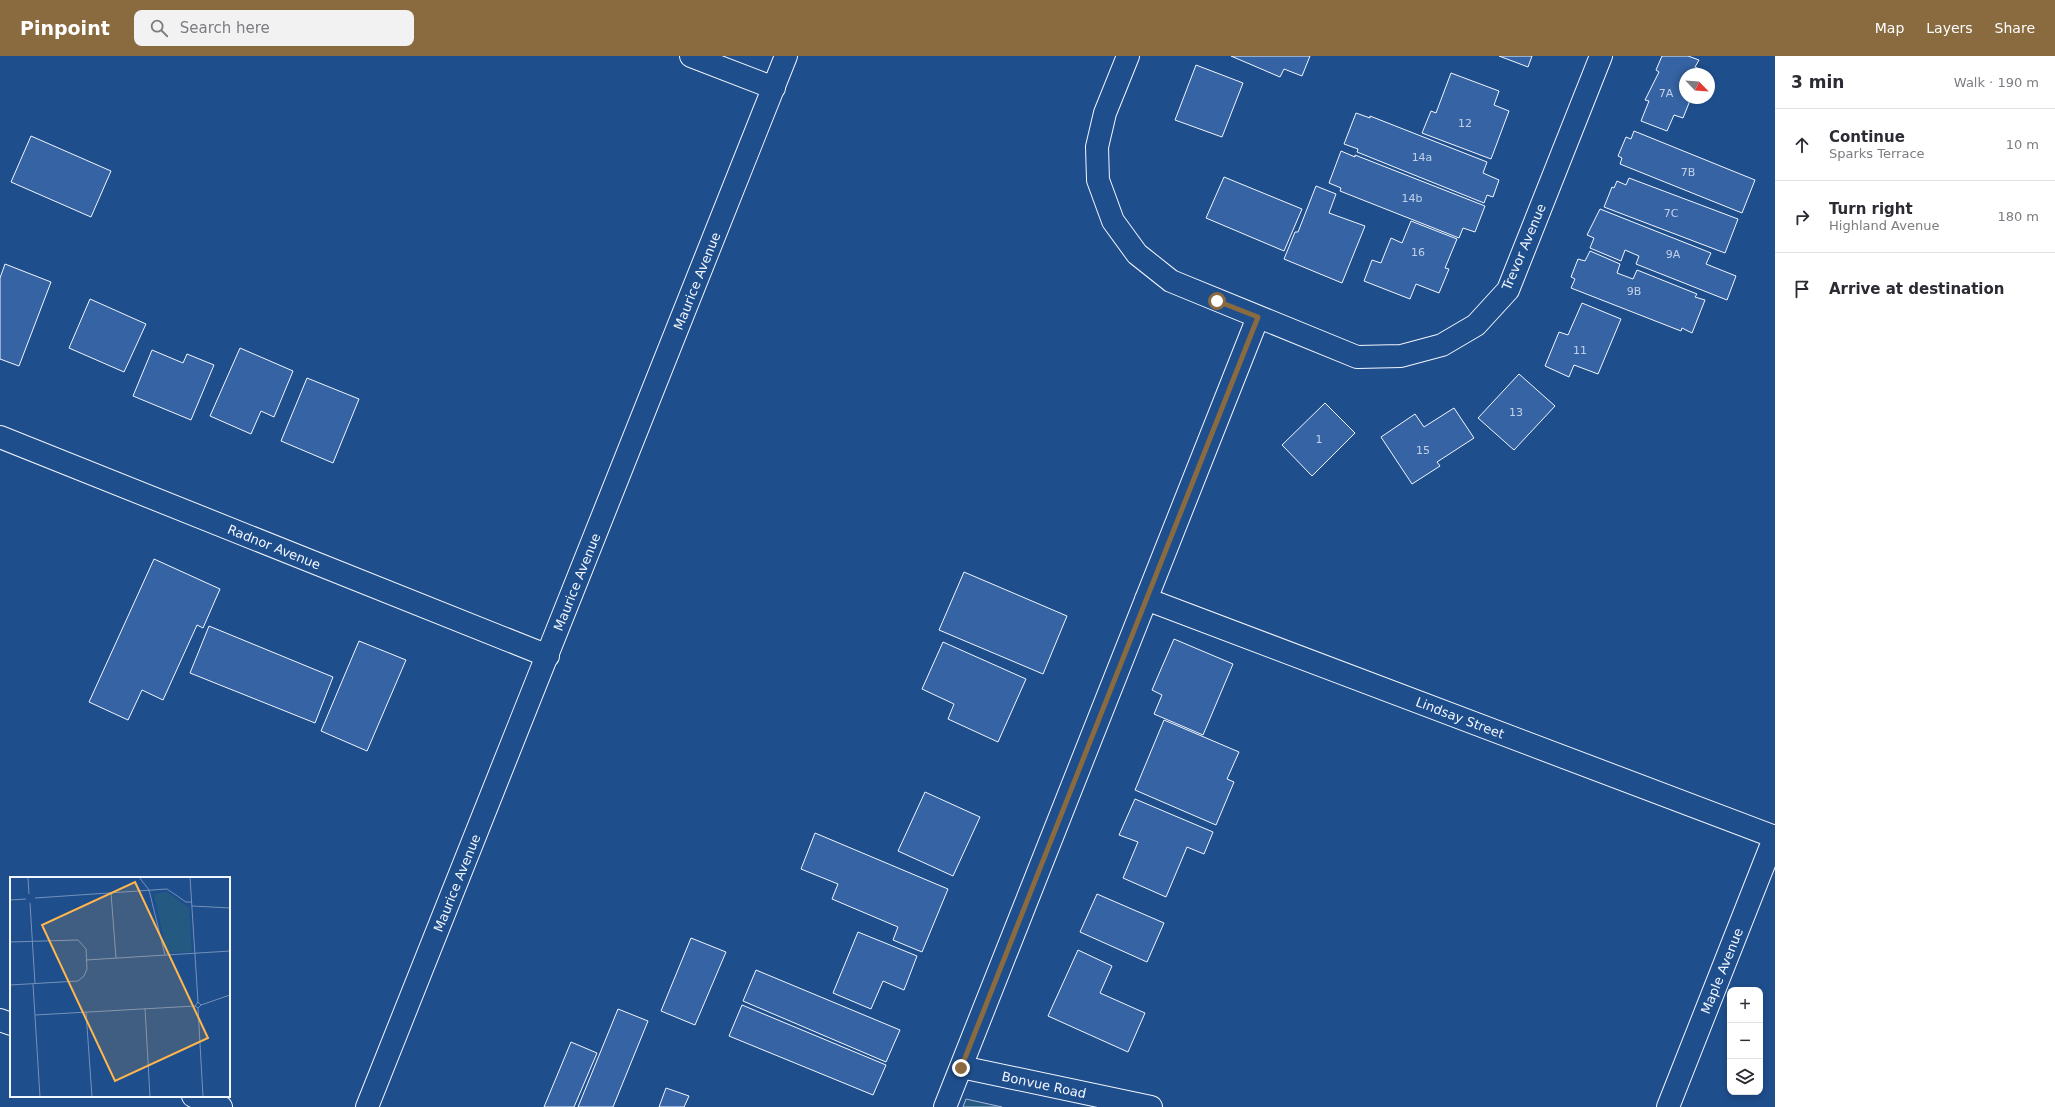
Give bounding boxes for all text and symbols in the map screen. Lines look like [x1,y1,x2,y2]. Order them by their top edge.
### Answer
search box [134,10,414,46]
text: Pinpoint [20,17,110,39]
icon: search [148,17,170,39]
text: Search here [180,19,270,37]
text: Map [1875,20,1904,36]
text: Layers [1926,20,1973,36]
text: Share [1995,20,2035,36]
north arrow [1679,68,1715,104]
text: 3 min [1791,72,1844,92]
text: Walk · 190 m [1954,75,2039,90]
house number: 7A [1659,87,1674,100]
house number: 12 [1458,117,1472,130]
text: Continue [1829,128,1905,146]
icon: ahead [1791,134,1813,156]
text: 10 m [2006,137,2039,152]
text: Sparks Terrace [1829,146,1925,161]
house number: 14a [1412,151,1432,164]
house number: 7B [1681,166,1695,179]
house number: 14b [1402,192,1423,205]
text: Turn right [1829,200,1913,218]
street label: Trevor Avenue [1499,201,1549,293]
icon: right [1791,206,1813,228]
house number: 7C [1664,207,1679,220]
text: 180 m [1997,209,2039,224]
text: Highland Avenue [1829,218,1939,233]
street label: Maurice Avenue [671,230,723,332]
house number: 16 [1411,246,1425,259]
house number: 9A [1666,248,1681,261]
icon: arrive [1791,278,1813,300]
text: Arrive at destination [1829,280,2004,298]
house number: 9B [1627,285,1641,298]
route start [1208,292,1226,310]
house number: 11 [1573,344,1587,357]
house number: 13 [1509,406,1523,419]
house number: 1 [1316,433,1323,446]
house number: 15 [1416,444,1430,457]
street label: Radnor Avenue [225,522,323,572]
street label: Maurice Avenue [551,531,603,633]
street label: Lindsay Street [1414,694,1506,742]
street label: Maurice Avenue [431,832,483,934]
inset map [10,877,230,1097]
street label: Maple Avenue [1698,926,1746,1016]
map controls [1727,987,1763,1095]
button: + [1727,987,1763,1023]
button: − [1727,1023,1763,1059]
route end [952,1059,970,1077]
button: layers [1727,1059,1763,1095]
street label: Bonvue Road [1000,1069,1088,1101]

